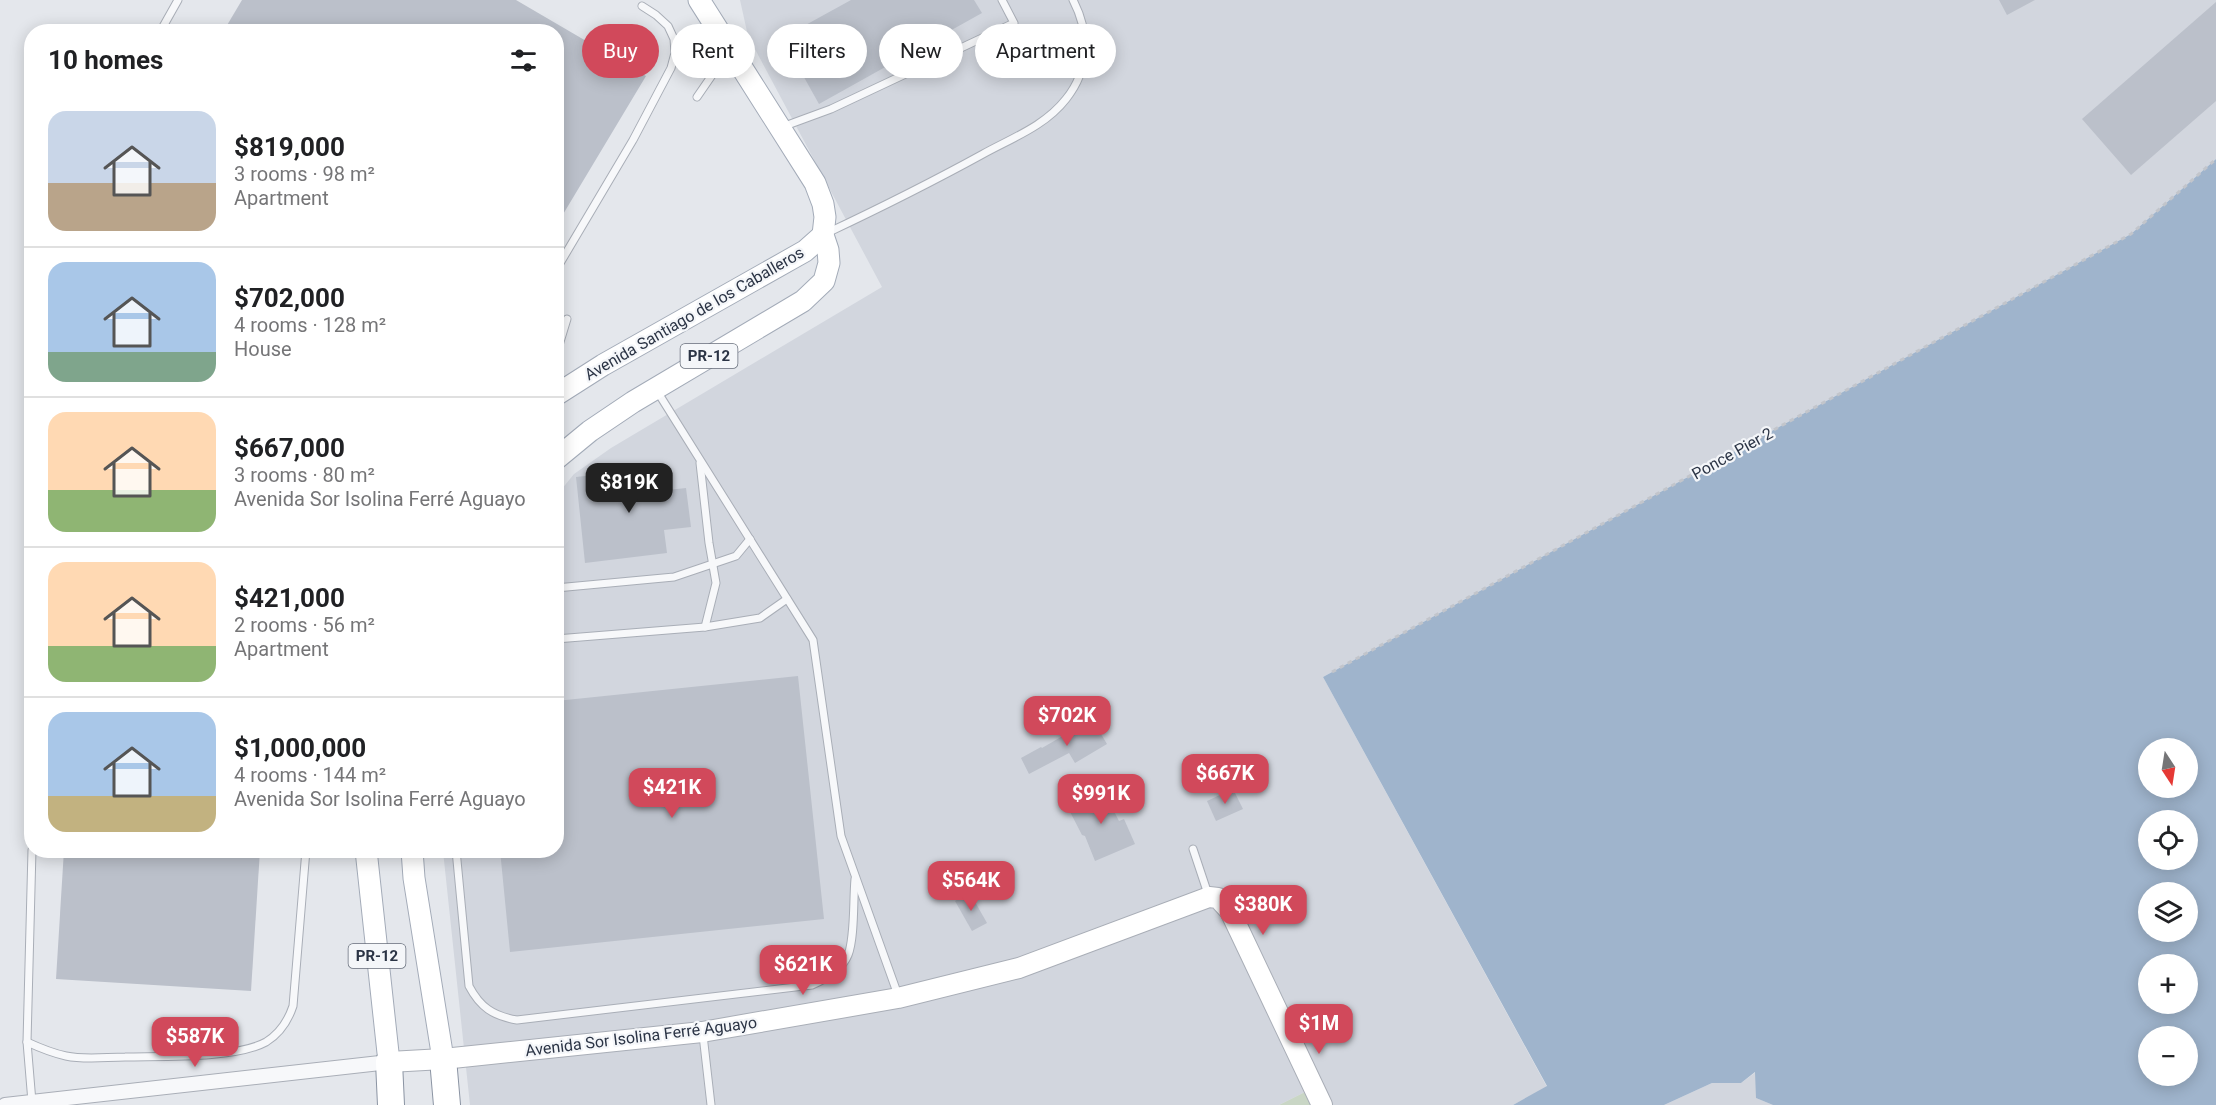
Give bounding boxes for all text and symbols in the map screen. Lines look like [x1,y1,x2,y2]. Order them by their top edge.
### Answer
chip: Buy [582,24,659,78]
chip: Rent [671,24,755,78]
chip: Filters [767,24,867,78]
chip: New [879,24,963,78]
chip: Apartment [975,24,1116,78]
icon: filters [507,44,540,77]
text: 10 homes [48,45,163,75]
text: $819,000 [234,132,345,162]
icon: home [96,135,168,207]
text: 3 rooms · 98 m² [234,162,375,186]
text: Apartment [234,186,329,210]
street label: Avenida Santiago de los Caballeros [581,243,807,384]
text: $702,000 [234,283,345,313]
icon: home [96,286,168,358]
text: 4 rooms · 128 m² [234,313,386,337]
text: House [234,337,292,361]
road number: PR-12 [680,344,738,368]
street label: Ponce Pier 2 [1688,423,1776,483]
text: $667,000 [234,433,345,463]
icon: home [96,436,168,508]
text: 3 rooms · 80 m² [234,463,375,487]
pin: $819K [587,463,671,514]
text: $819K [600,470,658,494]
text: Avenida Sor Isolina Ferré Aguayo [234,487,526,511]
text: $421,000 [234,583,345,613]
icon: home [96,586,168,658]
text: 2 rooms · 56 m² [234,613,375,637]
text: Apartment [234,637,329,661]
pin: $702K [1025,696,1109,747]
text: $702K [1038,703,1096,727]
text: $1,000,000 [234,733,366,763]
icon: home [96,736,168,808]
north arrow [2138,738,2198,798]
map controls [2138,738,2198,1086]
pin: $667K [1183,754,1267,805]
text: $667K [1196,761,1254,785]
text: 4 rooms · 144 m² [234,763,386,787]
pin: $421K [630,768,714,819]
pin: $991K [1059,774,1143,825]
text: $421K [643,775,701,799]
text: $991K [1072,781,1130,805]
text: Avenida Sor Isolina Ferré Aguayo [234,787,526,811]
button: locate [2138,810,2198,870]
pin: $564K [929,861,1013,912]
text: $564K [942,868,1000,892]
button: layers [2138,882,2198,942]
pin: $380K [1221,885,1305,936]
text: $380K [1234,892,1292,916]
road number: PR-12 [348,944,406,968]
pin: $621K [761,945,845,996]
text: $621K [774,952,832,976]
button: + [2138,954,2198,1014]
pin: $1M [1290,1004,1348,1055]
text: $1M [1299,1011,1339,1035]
street label: Avenida Sor Isolina Ferré Aguayo [524,1013,758,1060]
pin: $587K [153,1017,237,1068]
text: $587K [166,1024,224,1048]
button: − [2138,1026,2198,1086]

